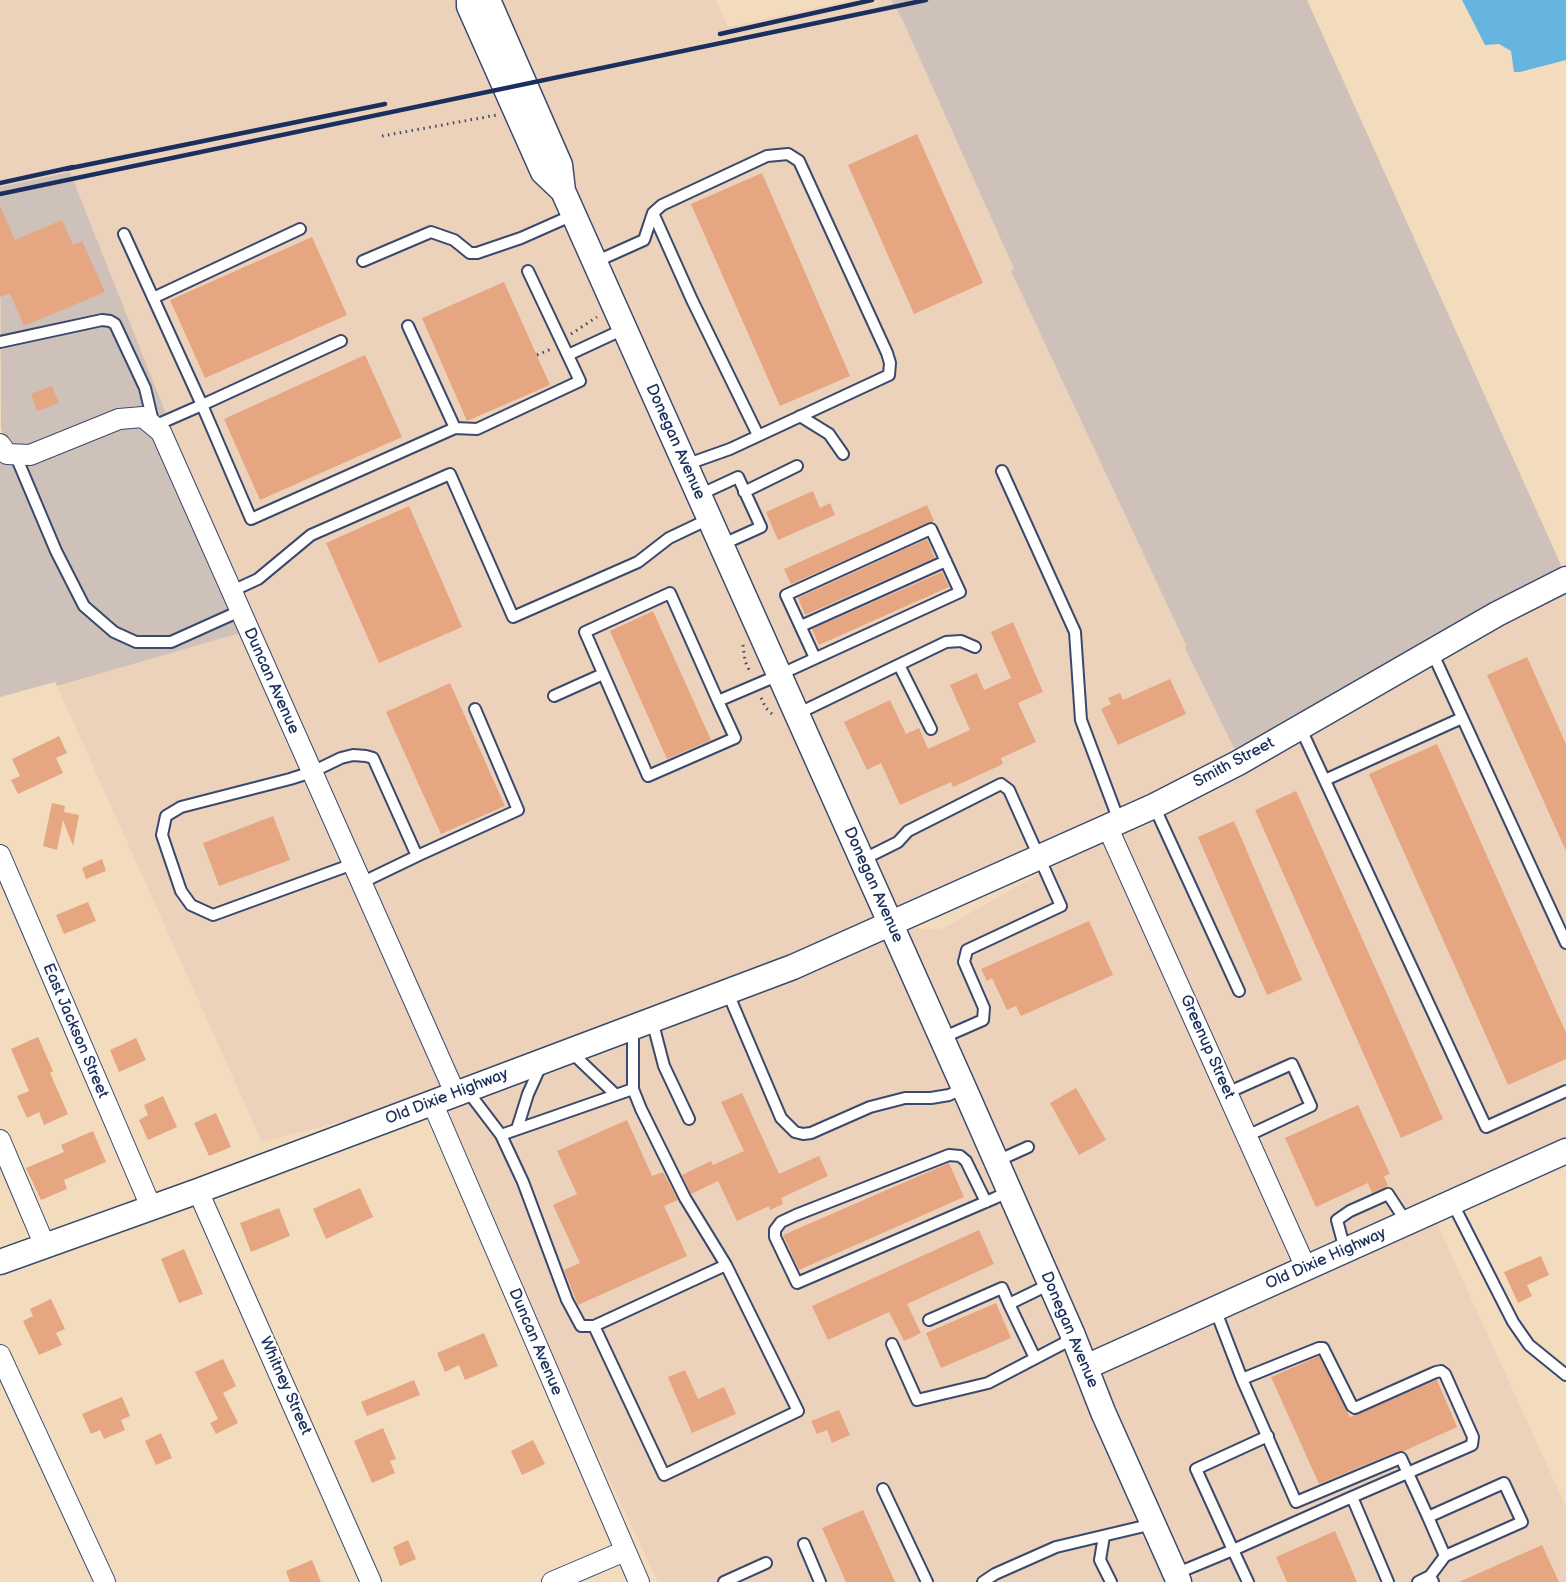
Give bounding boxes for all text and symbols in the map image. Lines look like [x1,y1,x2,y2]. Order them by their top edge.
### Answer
street label: Donegan Avenue [641,381,709,503]
street label: Duncan Avenue [239,625,303,737]
street label: Smith Street [1190,734,1278,792]
street label: Donegan Avenue [839,824,907,946]
street label: East Jackson Street [38,961,112,1101]
street label: Greenup Street [1175,992,1239,1102]
street label: Old Dixie Highway [383,1065,511,1129]
street label: Old Dixie Highway [1263,1224,1389,1294]
street label: Donegan Avenue [1036,1269,1102,1391]
street label: Duncan Avenue [504,1286,566,1398]
street label: Whitney Street [255,1334,315,1438]

